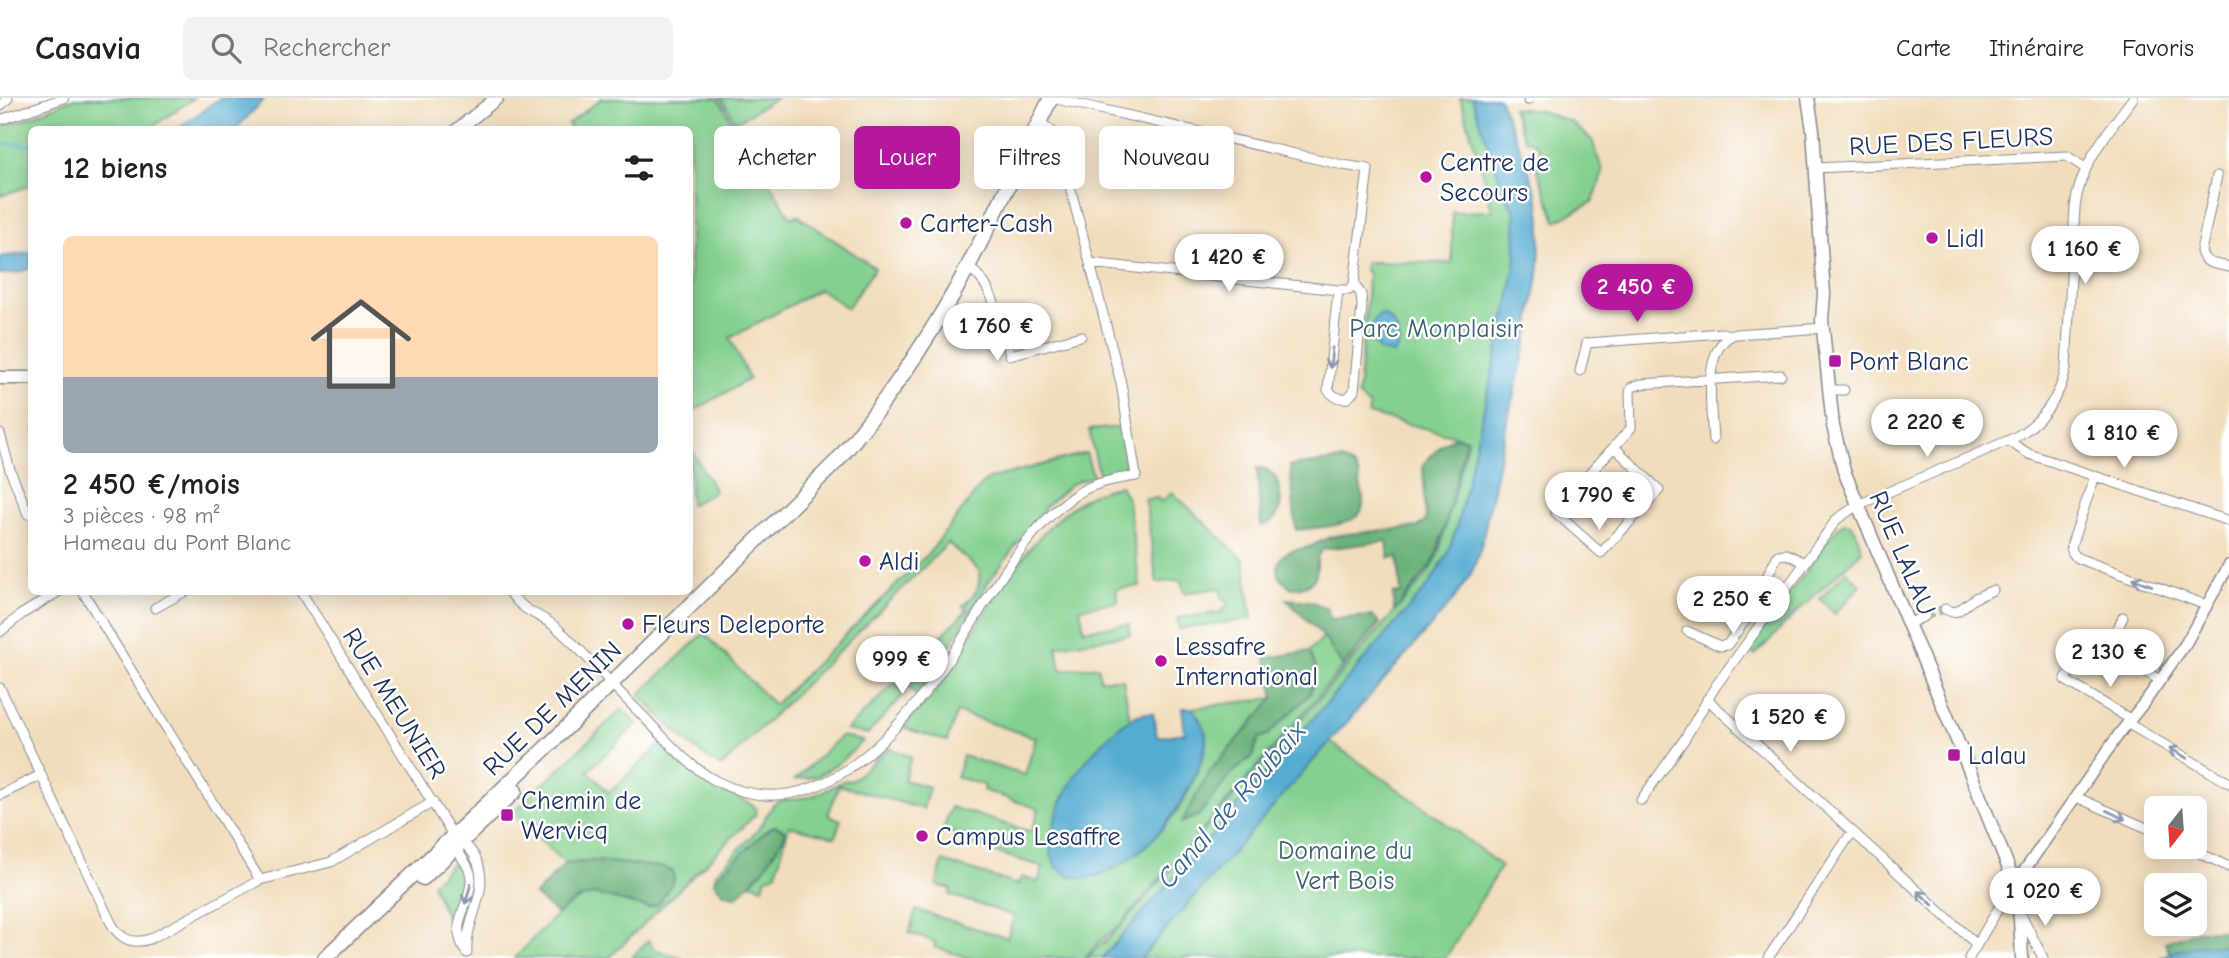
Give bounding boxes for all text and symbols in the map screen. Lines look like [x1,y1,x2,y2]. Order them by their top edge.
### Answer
search box [183,17,673,80]
text: Casavia [35,29,141,67]
icon: search [207,29,245,67]
text: Rechercher [263,33,390,63]
text: Carte [1896,34,1951,62]
text: Itinéraire [1989,34,2084,62]
text: Favoris [2122,34,2194,62]
street label: RUE DES FLEURS [1848,122,2054,162]
chip: Acheter [714,126,840,189]
chip: Louer [854,126,960,189]
chip: Filtres [974,126,1085,189]
chip: Nouveau [1099,126,1234,189]
place label: Centre de Secours [1440,148,1549,208]
icon: filters [620,149,658,187]
text: 12 biens [63,151,167,186]
marker: Centre de Secours [1418,169,1434,185]
place label: Carter-Cash [920,209,1053,239]
marker: Carter-Cash [898,215,914,231]
place label: Lidl [1946,224,1984,254]
pin: 1 160 € [2020,226,2150,286]
marker: Lidl [1924,230,1940,246]
pin: 1 420 € [1164,234,1294,294]
text: 1 160 € [2047,235,2123,262]
text: 1 420 € [1191,243,1267,270]
pin: 2 450 € [1572,264,1702,324]
text: 2 450 € [1597,273,1677,300]
icon: home [298,281,424,407]
pin: 1 760 € [932,303,1062,363]
text: 1 760 € [959,312,1035,339]
park label: Parc Monplaisir [1349,314,1523,344]
one-way arrow [1325,346,1338,369]
place label: Pont Blanc [1849,347,1969,377]
marker: Pont Blanc [1827,353,1843,369]
pin: 2 220 € [1862,400,1992,459]
text: 2 220 € [1887,408,1967,435]
pin: 1 810 € [2059,410,2189,470]
text: 1 810 € [2086,419,2162,446]
text: 2 450 €/mois [63,467,240,502]
pin: 1 790 € [1534,472,1664,532]
text: 1 790 € [1561,481,1637,508]
street label: RUE LALAU [1862,487,1942,620]
text: 3 pièces · 98 m² [63,502,219,529]
text: Hameau du Pont Blanc [63,529,291,556]
place label: Aldi [879,547,919,577]
marker: Aldi [857,553,873,569]
one-way arrow [2132,575,2154,587]
pin: 2 250 € [1668,576,1798,636]
text: 2 250 € [1693,585,1773,612]
place label: Fleurs Deleporte [642,610,825,640]
marker: Fleurs Deleporte [620,616,636,632]
street label: RUE MEUNIER [336,623,452,784]
pin: 2 130 € [2045,630,2175,689]
place label: Lessafre International [1175,632,1318,692]
street label: RUE DE MENIN [477,635,628,782]
pin: 999 € [853,636,951,696]
text: 2 130 € [2071,638,2149,665]
text: 999 € [872,645,932,672]
marker: Lessafre International [1153,653,1169,669]
pin: 1 520 € [1725,694,1855,754]
text: 1 520 € [1751,703,1829,730]
water label: Canal de Roubaix [1151,713,1314,895]
place label: Lalau [1968,741,2026,771]
one-way arrow [2168,746,2189,759]
marker: Lalau [1946,747,1962,763]
place label: Chemin de Wervicq [521,786,641,846]
north arrow [2144,796,2207,859]
map controls [2144,796,2207,936]
marker: Chemin de Wervicq [499,807,515,823]
one-way arrow [2105,809,2126,823]
place label: Campus Lesaffre [936,822,1121,852]
marker: Campus Lesaffre [914,828,930,844]
park label: Domaine du Vert Bois [1278,836,1412,896]
pin: 1 020 € [1980,868,2110,928]
button: layers [2144,873,2207,936]
text: 1 020 € [2005,877,2085,904]
one-way arrow [460,883,473,905]
one-way arrow [1916,890,1934,906]

